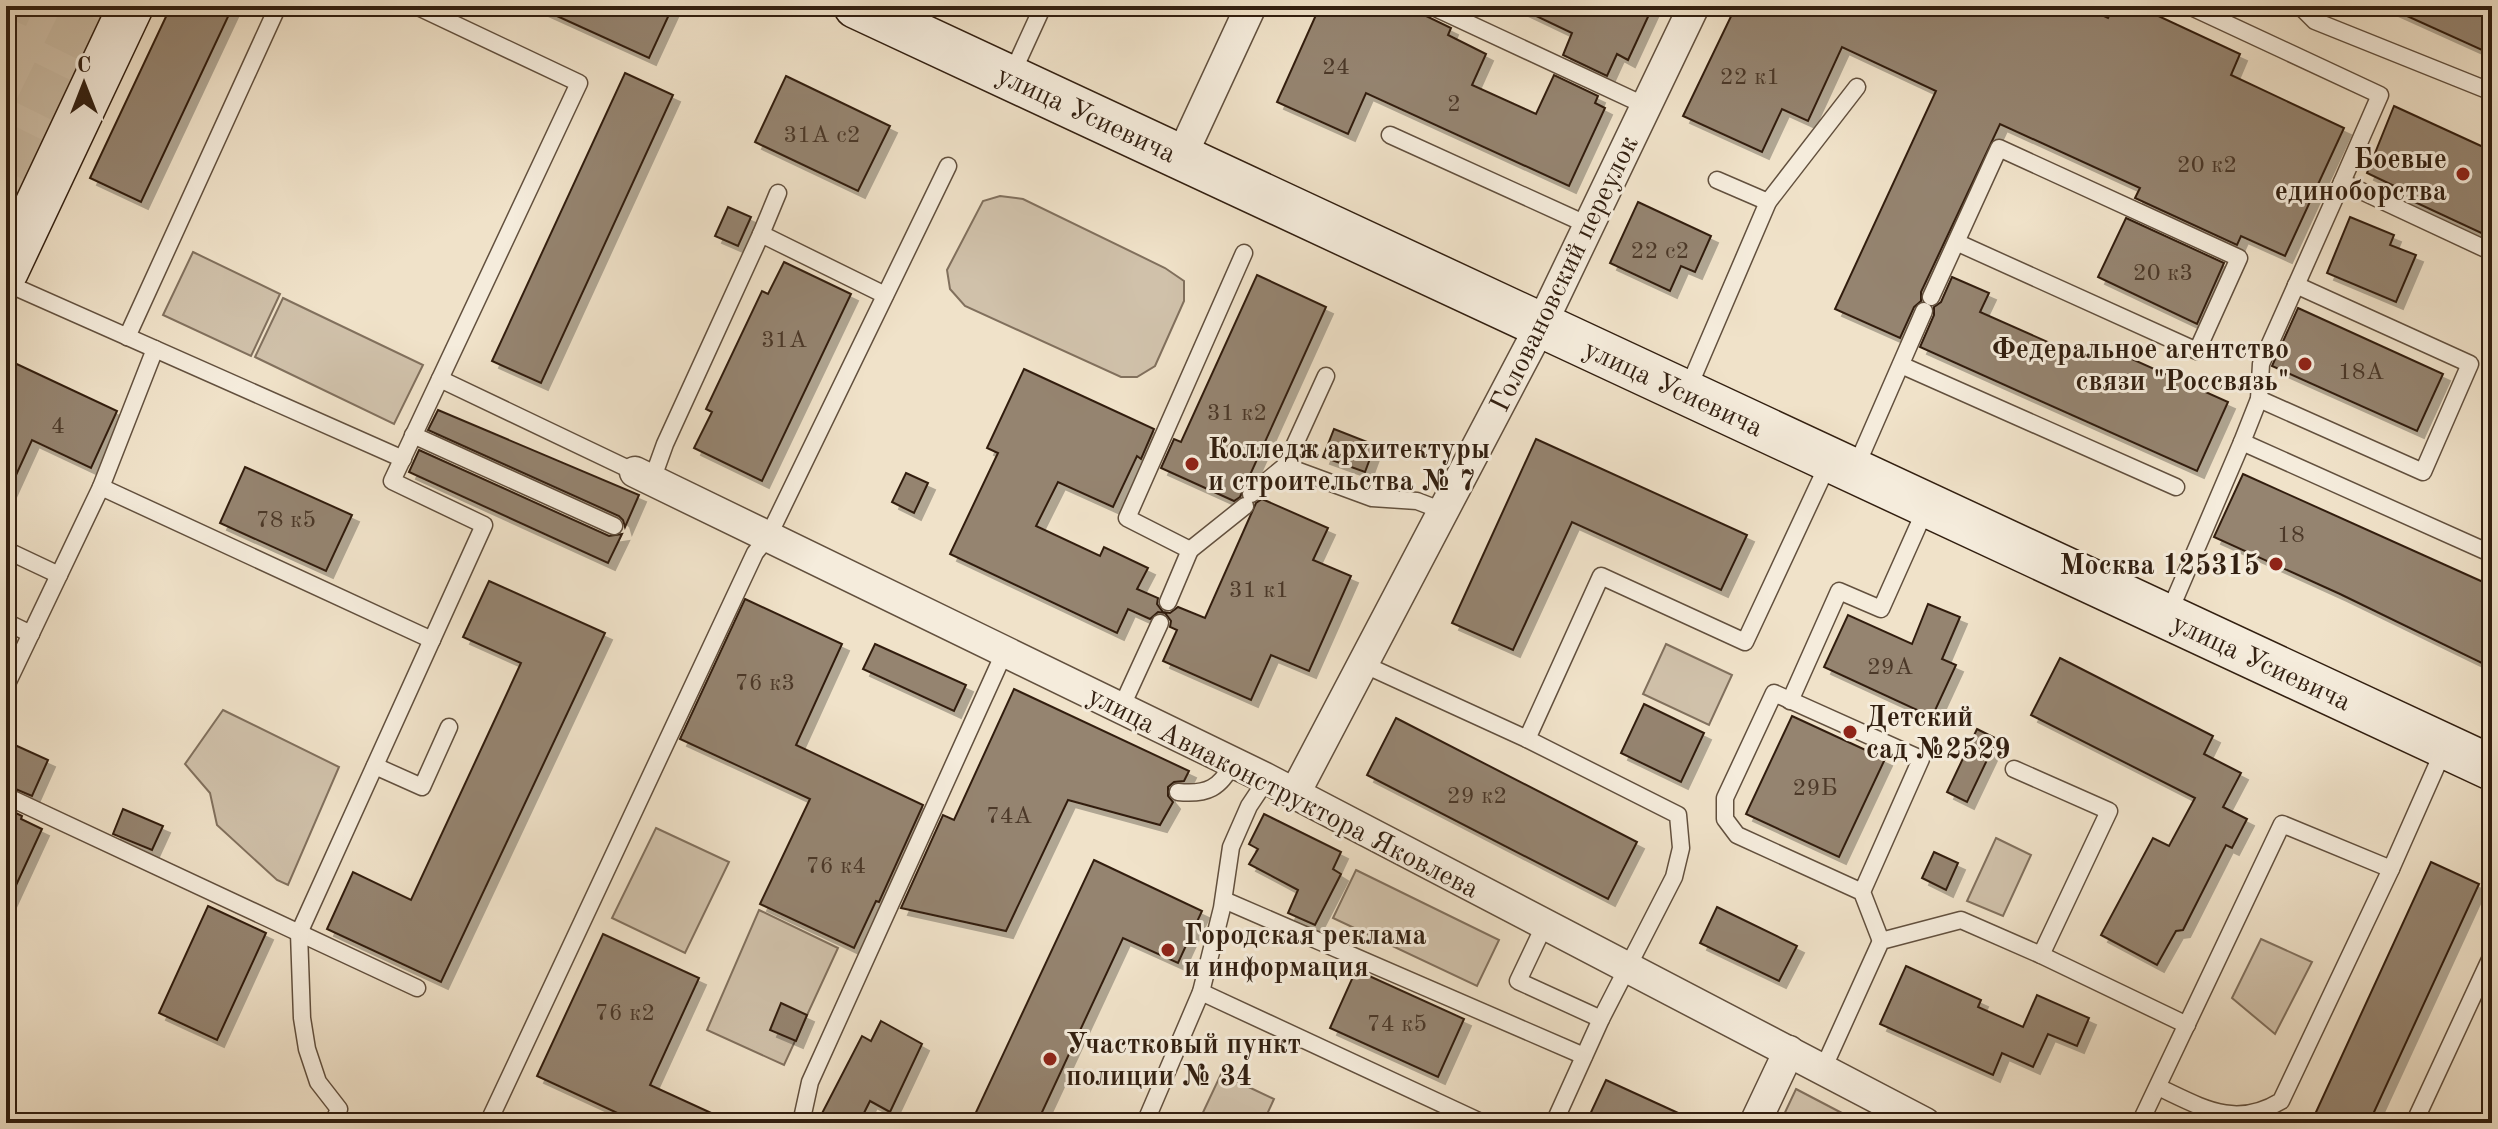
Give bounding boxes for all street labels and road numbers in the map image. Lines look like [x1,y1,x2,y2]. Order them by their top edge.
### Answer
street label: улица Усиевича [992,62,1180,169]
street label: Головановский переулок [1487,132,1645,417]
street label: улица Усиевича [1579,336,1767,443]
street label: улица Усиевича [2167,610,2355,717]
street label: улица Авиаконструктора Яковлева [1083,683,1483,905]

